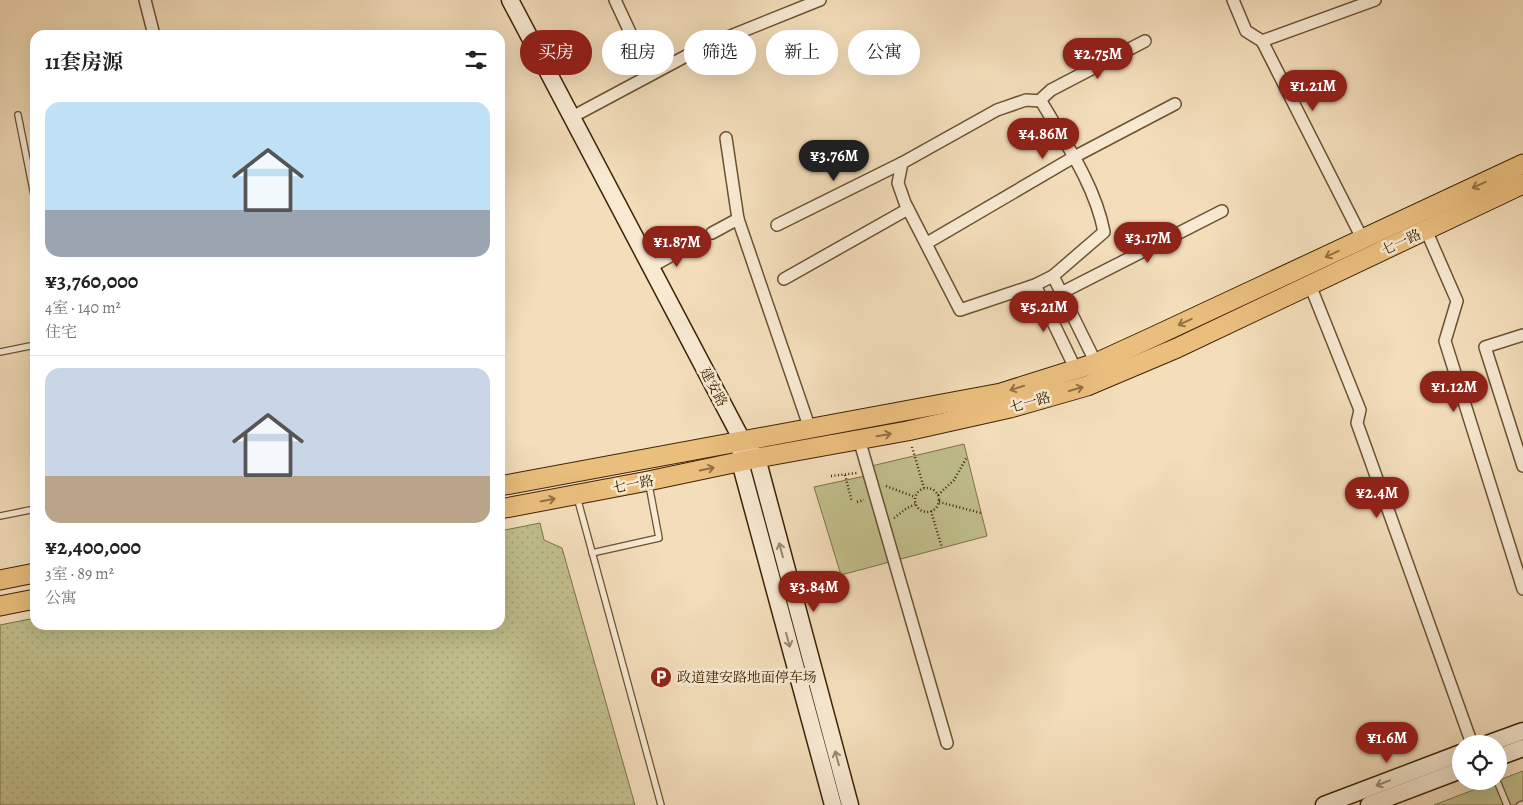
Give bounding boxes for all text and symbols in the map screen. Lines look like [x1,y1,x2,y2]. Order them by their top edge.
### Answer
chip: 买房 [520,30,592,75]
chip: 租房 [602,30,674,75]
chip: 筛选 [684,30,756,75]
chip: 新上 [766,30,838,75]
chip: 公寓 [848,30,920,75]
pin: ¥2.75M [1057,38,1139,80]
text: ¥2.75M [1074,43,1122,65]
icon: filters [462,46,490,74]
text: 11套房源 [45,48,123,76]
pin: ¥1.21M [1272,70,1354,112]
text: ¥1.21M [1290,75,1336,97]
pin: ¥4.86M [1002,118,1084,160]
text: ¥4.86M [1018,123,1068,145]
icon: home [223,135,313,225]
pin: ¥3.76M [793,140,875,182]
text: ¥3.76M [810,145,858,167]
one-way arrow [1472,180,1487,190]
pin: ¥3.17M [1107,222,1189,264]
street label: 七一路 [1378,225,1424,260]
pin: ¥1.87M [636,226,718,268]
text: ¥3.17M [1125,227,1171,249]
text: ¥1.87M [653,231,701,253]
one-way arrow [1325,250,1340,260]
text: ¥3,760,000 [45,267,138,295]
pin: ¥5.21M [1003,290,1085,333]
text: ¥5.21M [1020,296,1068,318]
text: 4室 · 140 m² [45,297,121,319]
one-way arrow [1178,318,1193,328]
text: 住宅 [45,321,77,343]
street label: 建安路 [695,364,732,410]
pin: ¥1.12M [1413,370,1495,413]
text: ¥1.12M [1431,376,1477,398]
one-way arrow [1010,383,1026,393]
one-way arrow [1068,383,1084,393]
street label: 七一路 [1007,388,1053,417]
icon: home [223,400,313,490]
one-way arrow [876,429,892,439]
one-way arrow [699,464,715,473]
street label: 七一路 [611,471,656,498]
pin: ¥2.4M [1342,476,1412,519]
text: ¥2.4M [1356,482,1398,504]
one-way arrow [539,495,555,504]
text: ¥2,400,000 [45,533,141,561]
one-way arrow [775,543,785,559]
text: 3室 · 89 m² [45,563,114,585]
pin: ¥3.84M [773,570,855,613]
text: ¥3.84M [789,576,839,598]
text: 公寓 [45,587,77,609]
one-way arrow [784,631,793,647]
parking icon: 政道建安路地面停车场 [649,665,673,689]
place label: 政道建安路地面停车场 [677,668,817,687]
pin: ¥1.6M [1352,722,1422,764]
text: ¥1.6M [1367,727,1407,749]
map controls [1452,735,1507,790]
button: locate [1452,735,1507,790]
one-way arrow [832,750,841,766]
one-way arrow [1376,778,1391,788]

